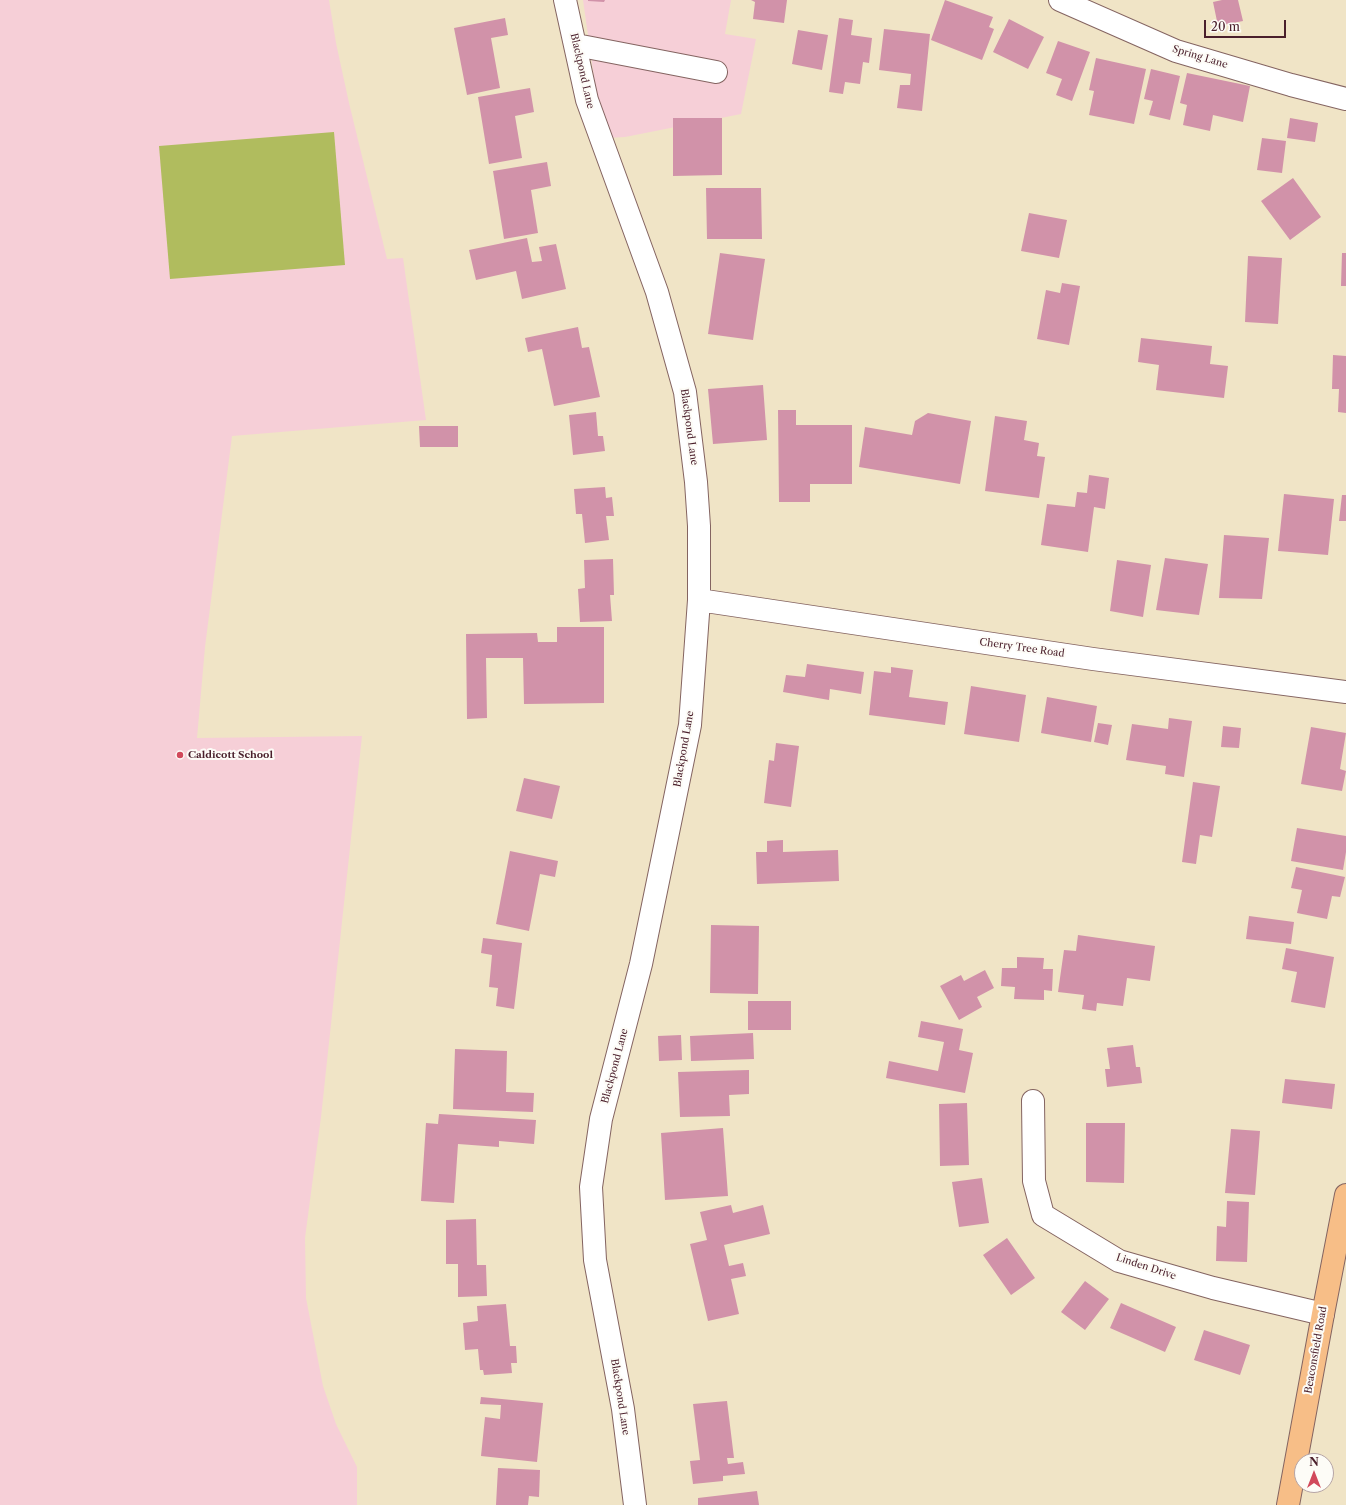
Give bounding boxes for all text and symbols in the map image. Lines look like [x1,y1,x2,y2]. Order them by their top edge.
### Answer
scale bar [1206,12,1288,38]
text: 20 m [1211,19,1240,34]
street label: Blackpond Lane [567,32,597,110]
street label: Spring Lane [1171,43,1229,71]
street label: Blackpond Lane [678,388,700,466]
street label: Cherry Tree Road [979,636,1065,660]
street label: Blackpond Lane [671,710,697,788]
place label: Caldicott School [188,749,273,761]
marker: Caldicott School [175,750,185,760]
street label: Blackpond Lane [599,1027,631,1105]
street label: Linden Drive [1114,1252,1178,1282]
street label: Beaconsfield Road [1302,1306,1330,1394]
street label: Blackpond Lane [608,1358,632,1436]
north arrow [1294,1453,1334,1493]
text: N [1309,1455,1319,1469]

